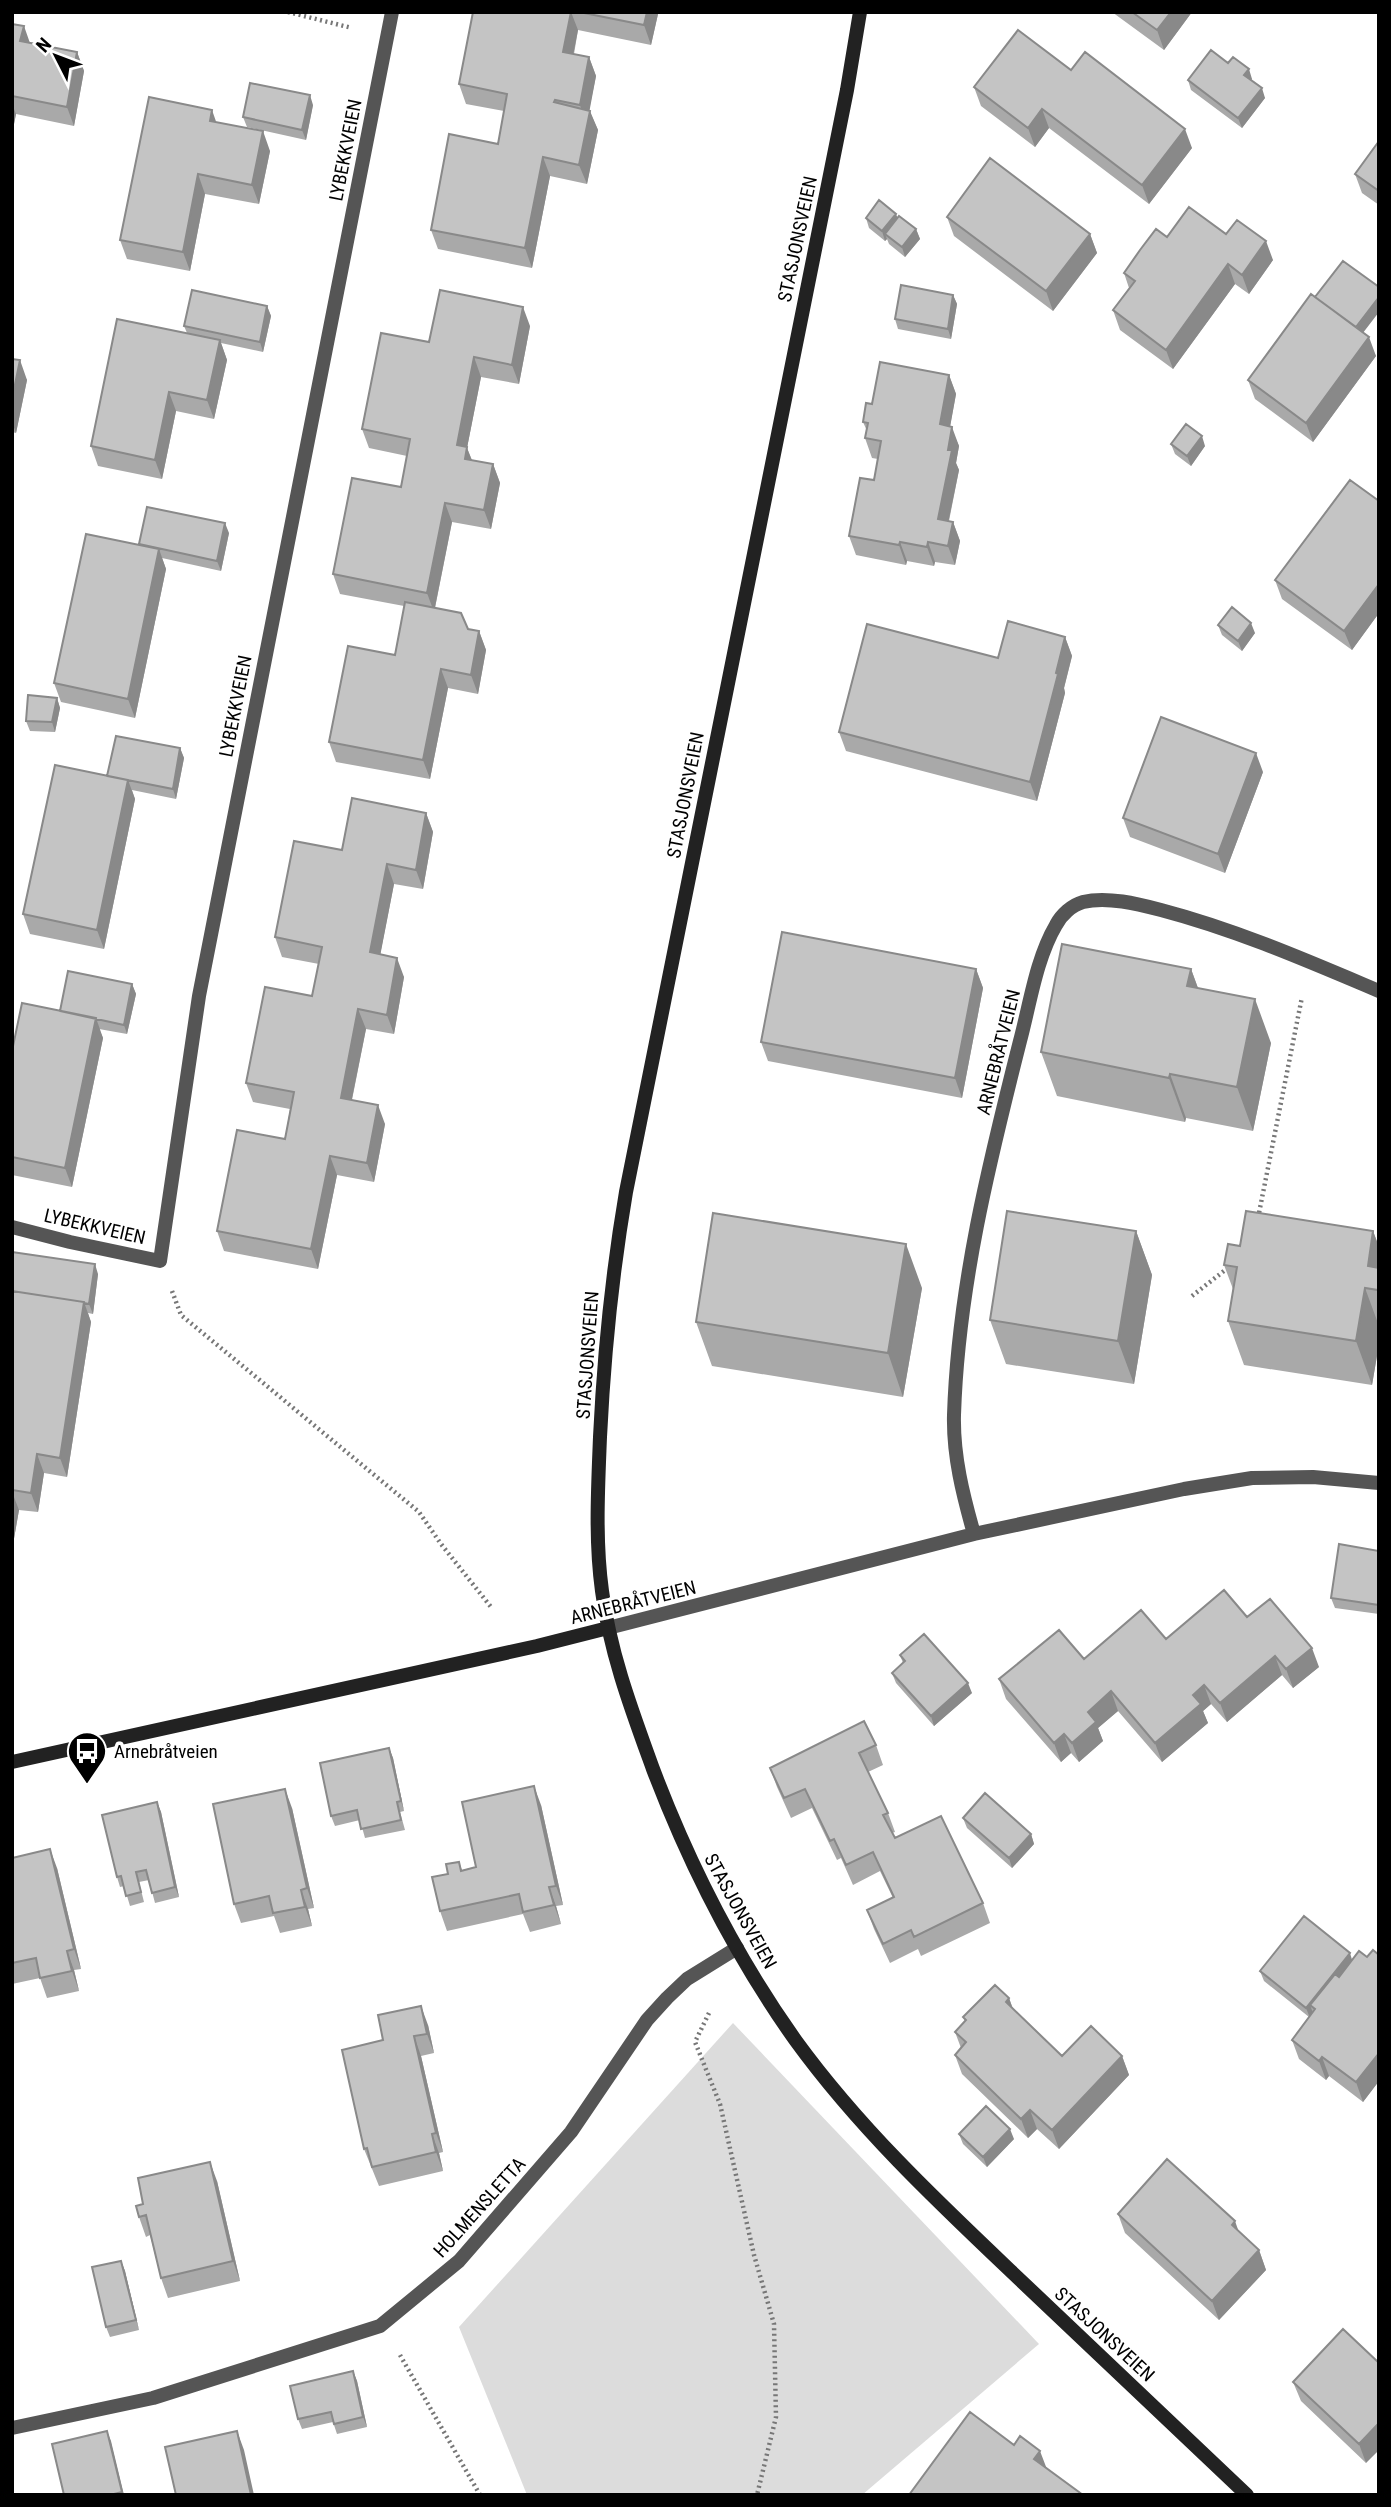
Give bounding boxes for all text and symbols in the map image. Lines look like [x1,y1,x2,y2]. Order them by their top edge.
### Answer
north arrow [21,21,91,91]
text: N [31,33,56,57]
street label: LYBEKKVEIEN [324,97,367,203]
street label: STASJONSVEIEN [773,174,822,304]
street label: LYBEKKVEIEN [214,653,257,759]
street label: STASJONSVEIEN [662,730,709,860]
street label: ARNEBRÅTVEIEN [972,987,1025,1117]
street label: LYBEKKVEIEN [42,1204,148,1249]
street label: STASJONSVEIEN [572,1290,603,1420]
street label: ARNEBRÅTVEIEN [568,1576,698,1629]
bus stop icon: Arnebråtveien [66,1730,108,1785]
place label: Arnebråtveien [114,1740,218,1763]
street label: STASJONSVEIEN [699,1850,782,1973]
street label: HOLMENSLETTA [429,2153,530,2262]
street label: STASJONSVEIEN [1050,2282,1159,2386]

